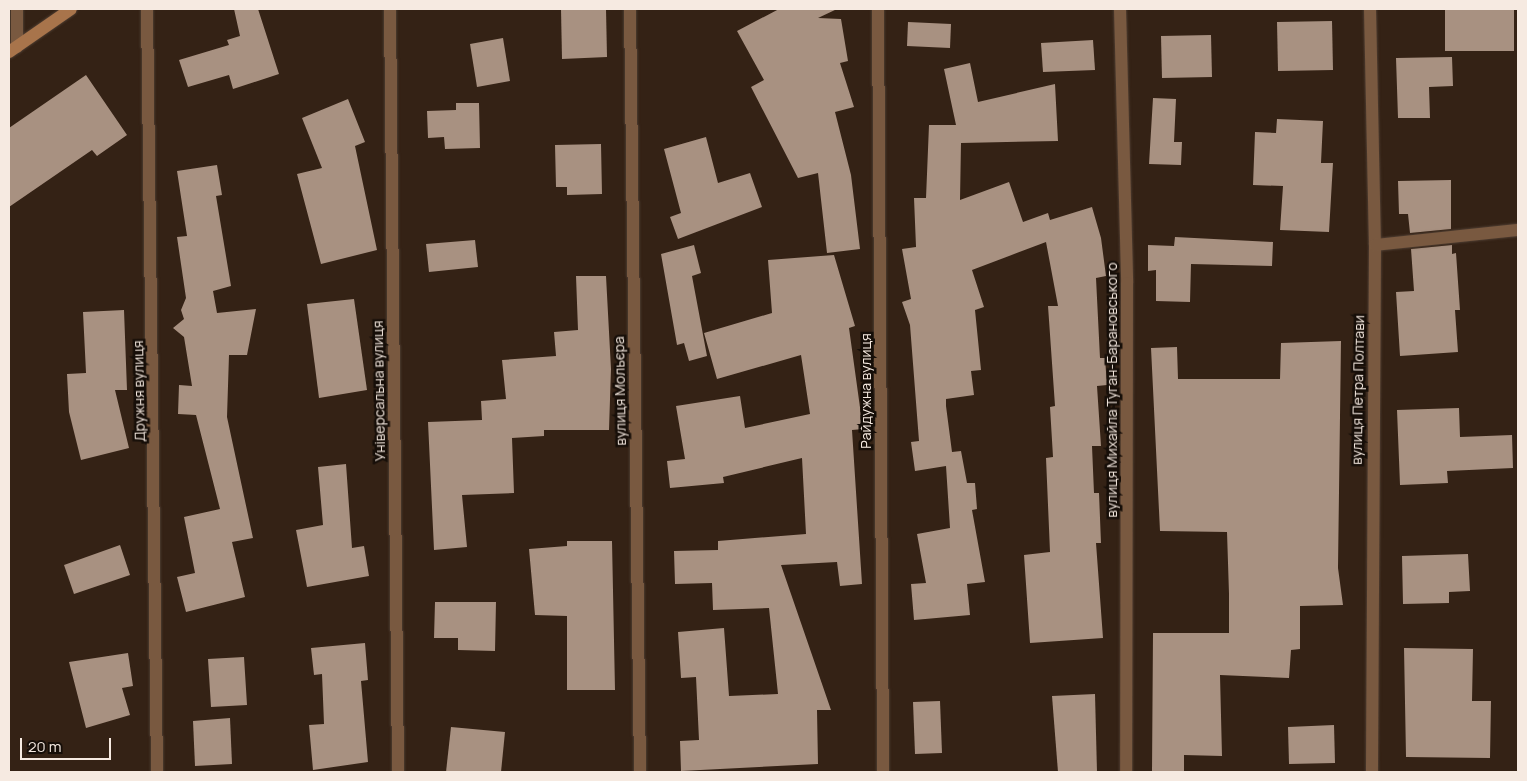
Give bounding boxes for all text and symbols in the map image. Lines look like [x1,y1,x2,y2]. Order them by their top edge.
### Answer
street label: вулиця Михайла Туган-Барановського [1104,262,1120,518]
street label: вулиця Петра Полтави [1348,315,1368,465]
street label: Універсальна вулиця [369,321,389,461]
street label: Райдужна вулиця [858,333,874,449]
street label: вулиця Мольєра [611,336,629,446]
street label: Дружня вулиця [130,340,148,442]
scale bar [22,728,114,760]
text: 20 m [28,736,61,757]

